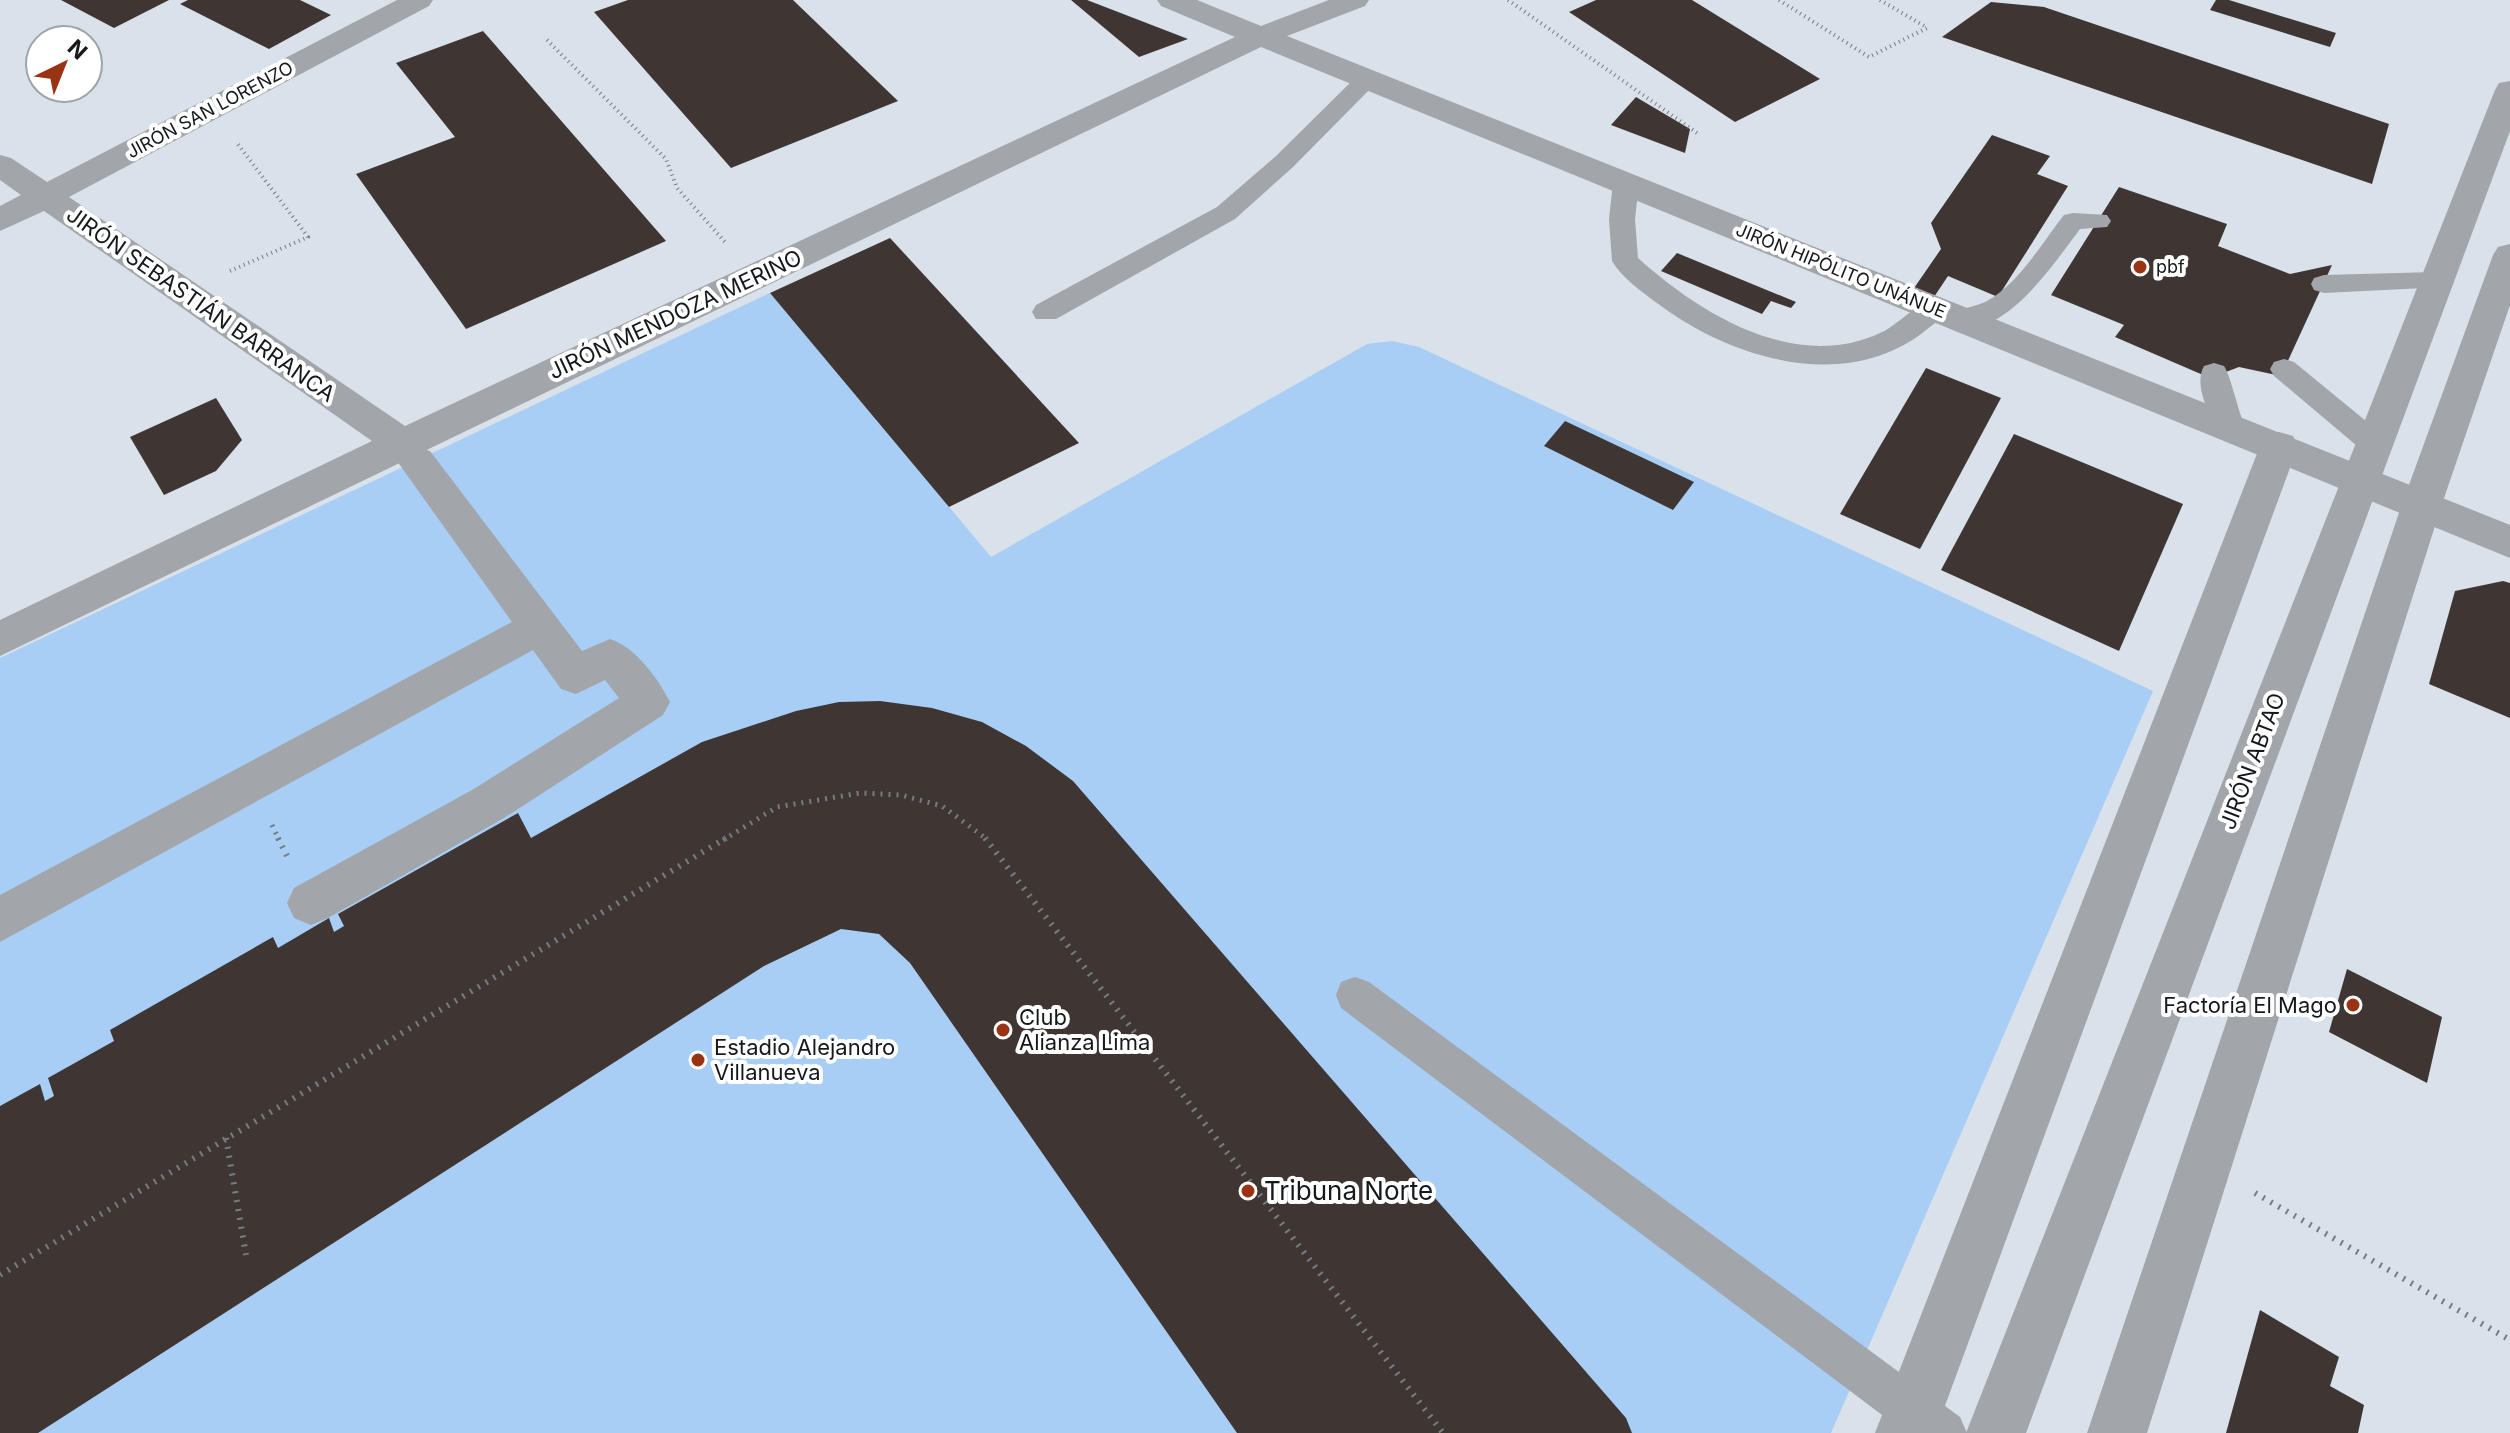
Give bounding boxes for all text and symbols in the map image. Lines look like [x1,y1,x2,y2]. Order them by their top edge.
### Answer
north arrow [24,24,104,104]
text: N [63,34,93,65]
street label: JIRÓN SAN LORENZO [122,56,297,162]
street label: JIRÓN SEBASTIÁN BARRANCA [62,201,340,407]
street label: JIRÓN HIPÓLITO UNÁNUE [1733,218,1950,322]
street label: JIRÓN MENDOZA MERINO [544,244,806,384]
place label: pbf [2156,256,2185,277]
marker: pbf [2131,258,2149,276]
street label: JIRÓN ABTAO [2214,689,2290,833]
place label: Factoría El Mago [2163,992,2337,1018]
marker: Factoría El Mago [2344,996,2362,1014]
place label: Club Alianza Lima [1019,1004,1150,1055]
marker: Club Alianza Lima [994,1021,1012,1039]
place label: Estadio Alejandro Villanueva [714,1034,895,1085]
marker: Estadio Alejandro Villanueva [689,1051,707,1069]
place label: Tribuna Norte [1264,1175,1433,1206]
marker: Tribuna Norte [1239,1182,1257,1200]

